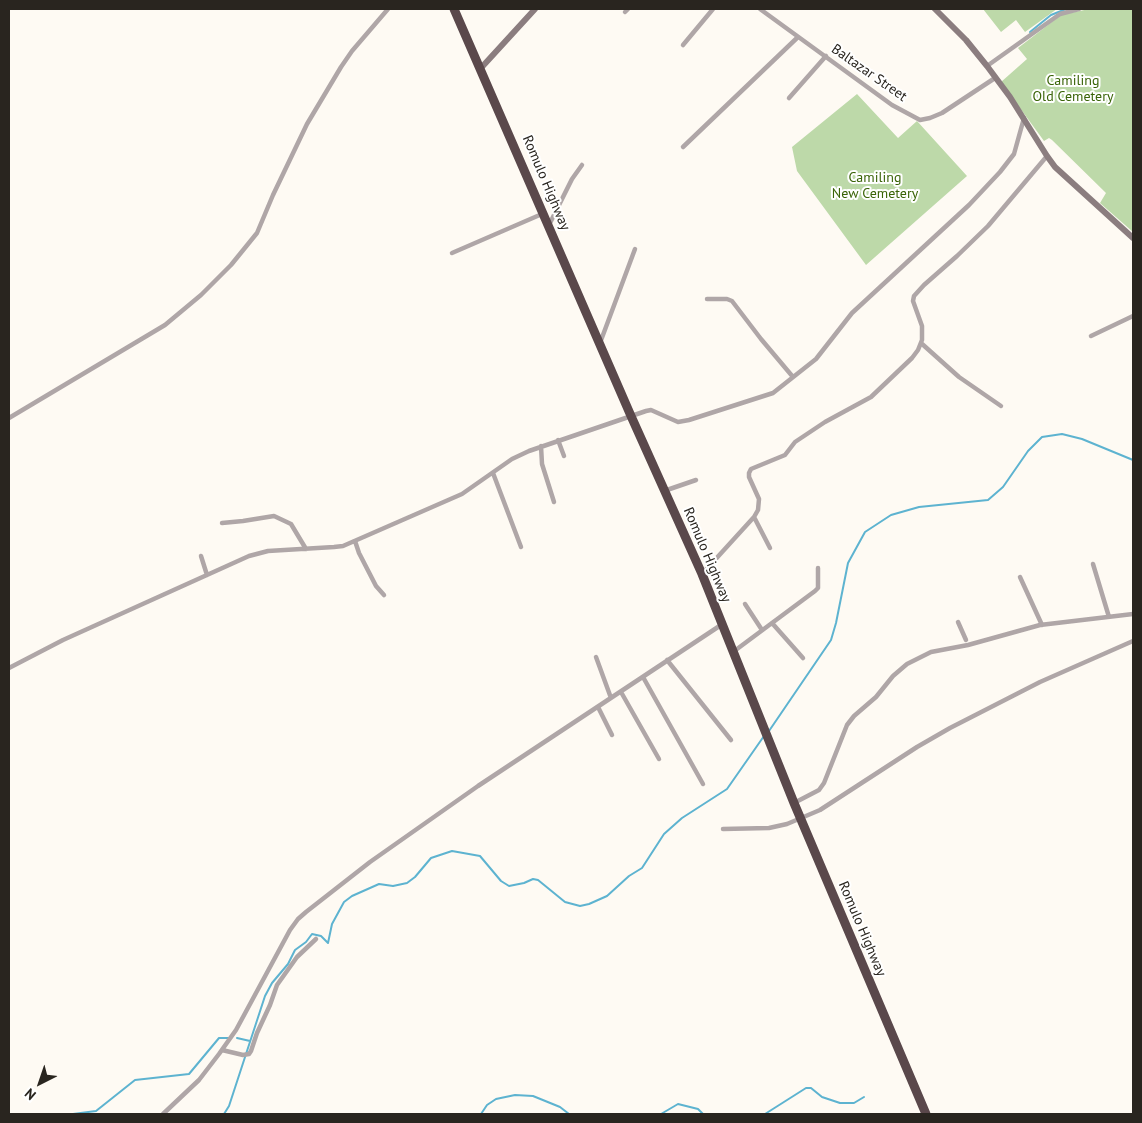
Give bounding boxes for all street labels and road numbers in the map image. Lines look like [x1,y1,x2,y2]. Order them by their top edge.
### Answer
street label: Baltazar Street [828,41,910,105]
street label: Romulo Highway [518,133,574,233]
street label: Romulo Highway [679,505,735,605]
street label: Romulo Highway [834,879,890,979]

